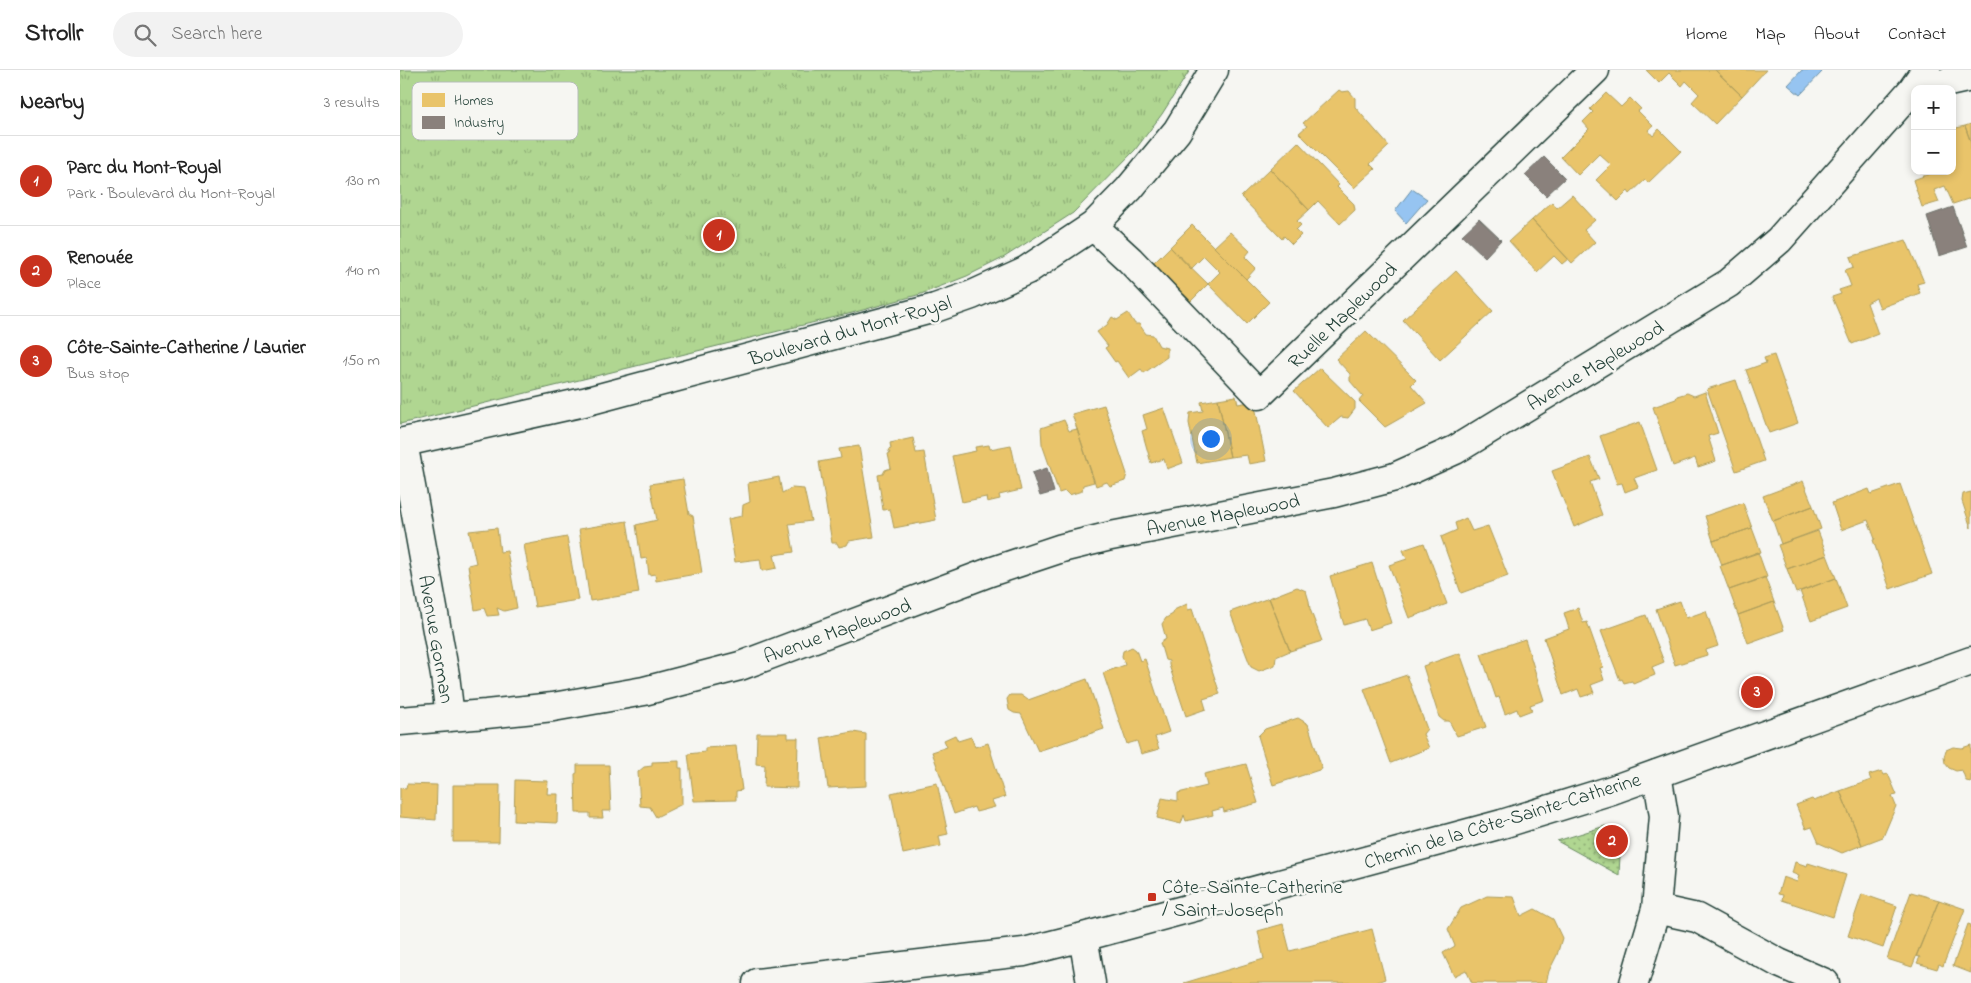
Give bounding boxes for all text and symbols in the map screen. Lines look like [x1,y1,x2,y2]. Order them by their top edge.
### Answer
search box [113,12,463,57]
text: Strollr [25,17,83,52]
icon: search [131,21,159,49]
text: Search here [171,21,262,48]
text: Home [1686,22,1727,48]
text: Map [1755,22,1786,48]
text: About [1814,22,1860,48]
text: Contact [1888,22,1946,48]
legend [412,82,578,140]
map controls [1911,85,1956,175]
button: + [1911,85,1956,130]
text: Nearby [20,88,84,118]
text: 3 results [324,91,380,115]
text: Homes [454,91,494,112]
text: Industry [454,113,504,135]
button: − [1911,130,1956,175]
text: Parc du Mont-Royal [67,155,221,182]
text: 1 [33,169,39,193]
text: 130 m [345,169,380,193]
text: Park · Boulevard du Mont-Royal [67,182,275,206]
pin: 1 [703,216,735,254]
text: Renouée [67,245,133,272]
street label: Ruelle Maplewood [1282,257,1405,377]
text: 2 [32,259,40,283]
text: 140 m [345,259,380,283]
text: Place [67,272,101,296]
street label: Boulevard du Mont-Royal [745,290,955,375]
street label: Avenue Maplewood [1522,315,1670,420]
text: Côte-Sainte-Catherine / Laurier [67,335,306,362]
text: 3 [33,349,39,373]
text: 150 m [342,349,380,373]
text: Bus stop [67,362,130,386]
your location [1198,426,1224,452]
street label: Avenue Maplewood [1144,487,1302,546]
street label: Avenue Gorman [409,573,460,706]
street label: Avenue Maplewood [760,592,916,673]
pin: 3 [1741,673,1773,711]
street label: Chemin de la Côte-Sainte-Catherine [1361,766,1645,878]
pin: 2 [1596,822,1628,860]
place label: Côte-Sainte-Catherine / Saint-Joseph [1162,874,1342,926]
marker: Côte-Sainte-Catherine / Saint-Joseph [1146,891,1158,903]

